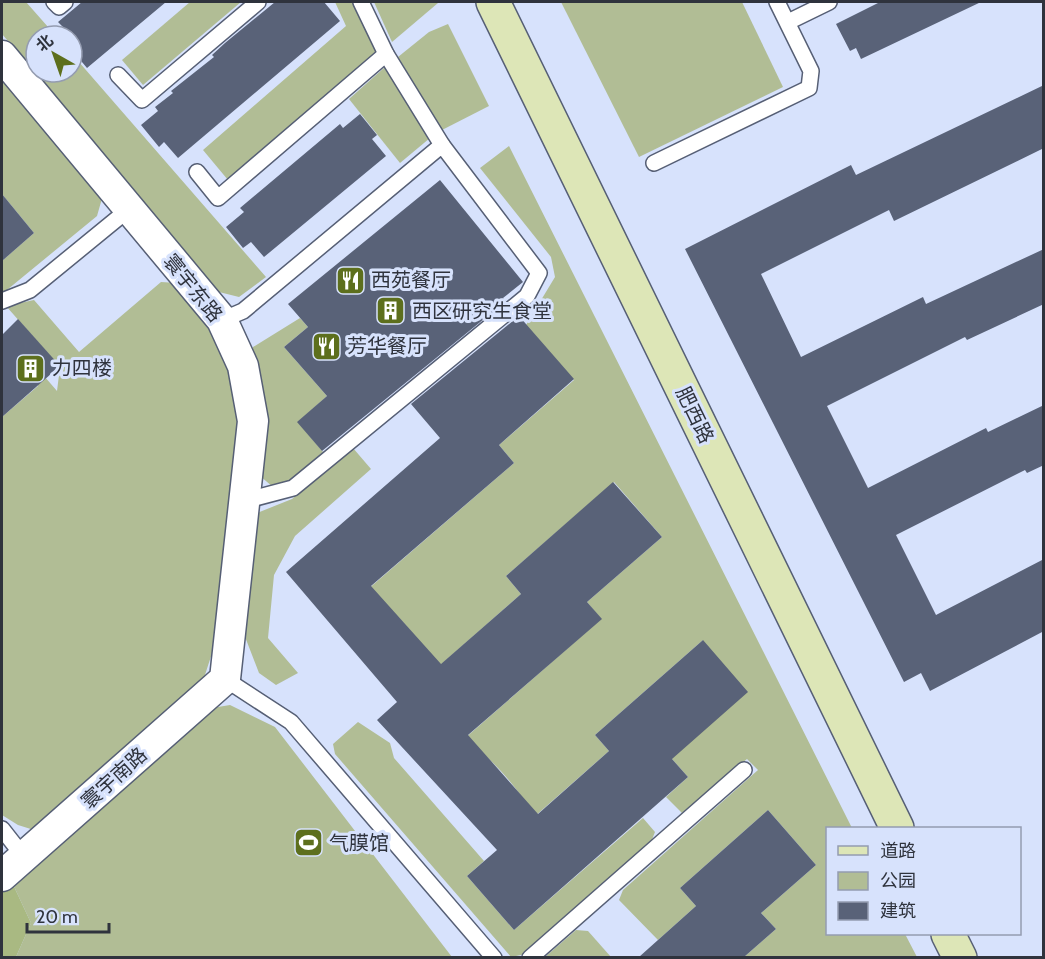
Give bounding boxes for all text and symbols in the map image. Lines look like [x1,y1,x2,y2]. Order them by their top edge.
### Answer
north arrow [24,24,84,84]
text: 北 [32,30,57,55]
street label: 寰宇东路 [159,249,227,327]
restaurant icon: 西苑餐厅 [334,264,366,296]
place label: 西苑餐厅 [371,268,451,292]
building icon: 西区研究生食堂 [375,295,407,327]
place label: 西区研究生食堂 [412,299,552,323]
restaurant icon: 芳华餐厅 [310,330,342,362]
place label: 芳华餐厅 [347,334,427,358]
building icon: 力四楼 [15,352,47,384]
place label: 力四楼 [52,356,112,380]
street label: 肥西路 [671,383,719,447]
street label: 寰宇南路 [76,742,152,814]
sports icon: 气膜馆 [292,827,324,859]
legend [826,827,1021,935]
place label: 气膜馆 [329,831,389,855]
text: 道路 [880,840,916,862]
text: 公园 [880,870,916,892]
scale bar [27,896,110,934]
text: 建筑 [880,900,916,922]
text: 20 m [36,906,78,928]

